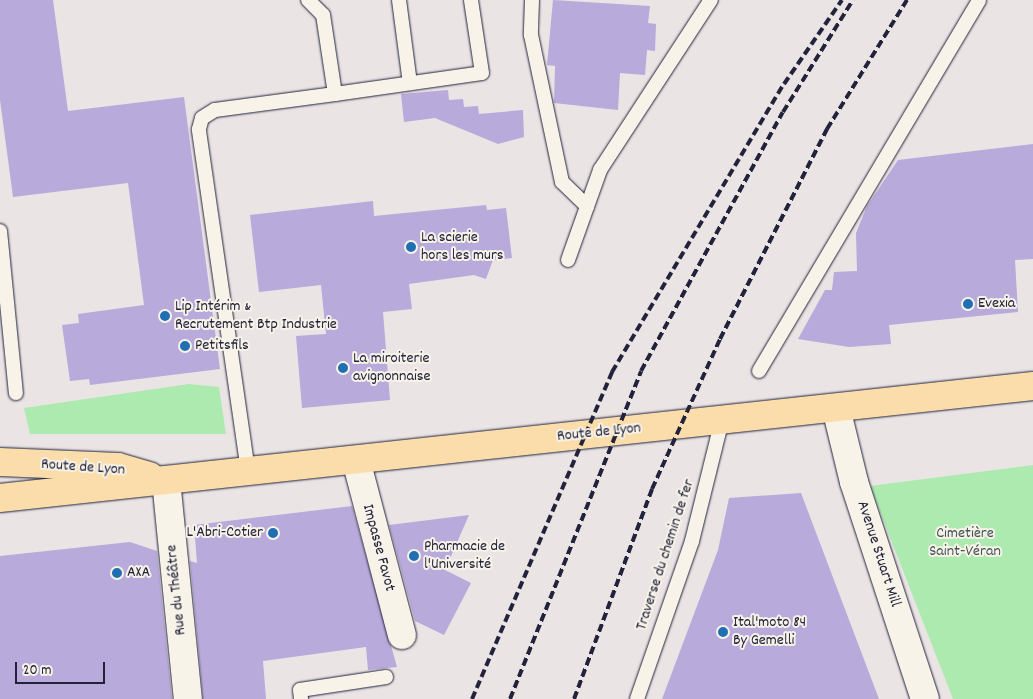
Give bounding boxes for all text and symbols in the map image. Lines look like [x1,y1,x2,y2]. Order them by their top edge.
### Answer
place label: La scierie hors les murs [421,228,504,266]
marker: La scierie hors les murs [405,241,417,253]
place label: Evexia [978,294,1015,314]
place label: Lip Intérim & Recrutement Btp Industrie [175,297,337,335]
marker: Evexia [962,298,974,310]
marker: Lip Intérim & Recrutement Btp Industrie [159,310,171,322]
place label: Petitsfils [195,336,249,356]
marker: Petitsfils [179,340,191,352]
place label: La miroiterie avignonnaise [353,349,431,387]
marker: La miroiterie avignonnaise [337,362,349,374]
street label: Route de Lyon [556,419,642,447]
street label: Route de Lyon [40,455,126,481]
street label: Traverse du chemin de fer [633,477,699,633]
street label: Avenue Stuart Mill [852,499,904,609]
street label: Impasse Favot [357,502,399,594]
place label: L'Abri-Cotier [186,523,263,543]
park label: Cimetière Saint-Véran [929,524,1001,562]
marker: L'Abri-Cotier [267,527,279,539]
place label: Pharmacie de l'Université [424,537,505,575]
street label: Rue du Théâtre [163,544,191,636]
marker: Pharmacie de l'Université [408,550,420,562]
place label: AXA [127,563,150,583]
marker: AXA [111,567,123,579]
place label: Ital'moto 84 By Gemelli [733,613,806,651]
marker: Ital'moto 84 By Gemelli [717,626,729,638]
scale bar [18,652,108,684]
text: 20 m [23,660,51,682]

